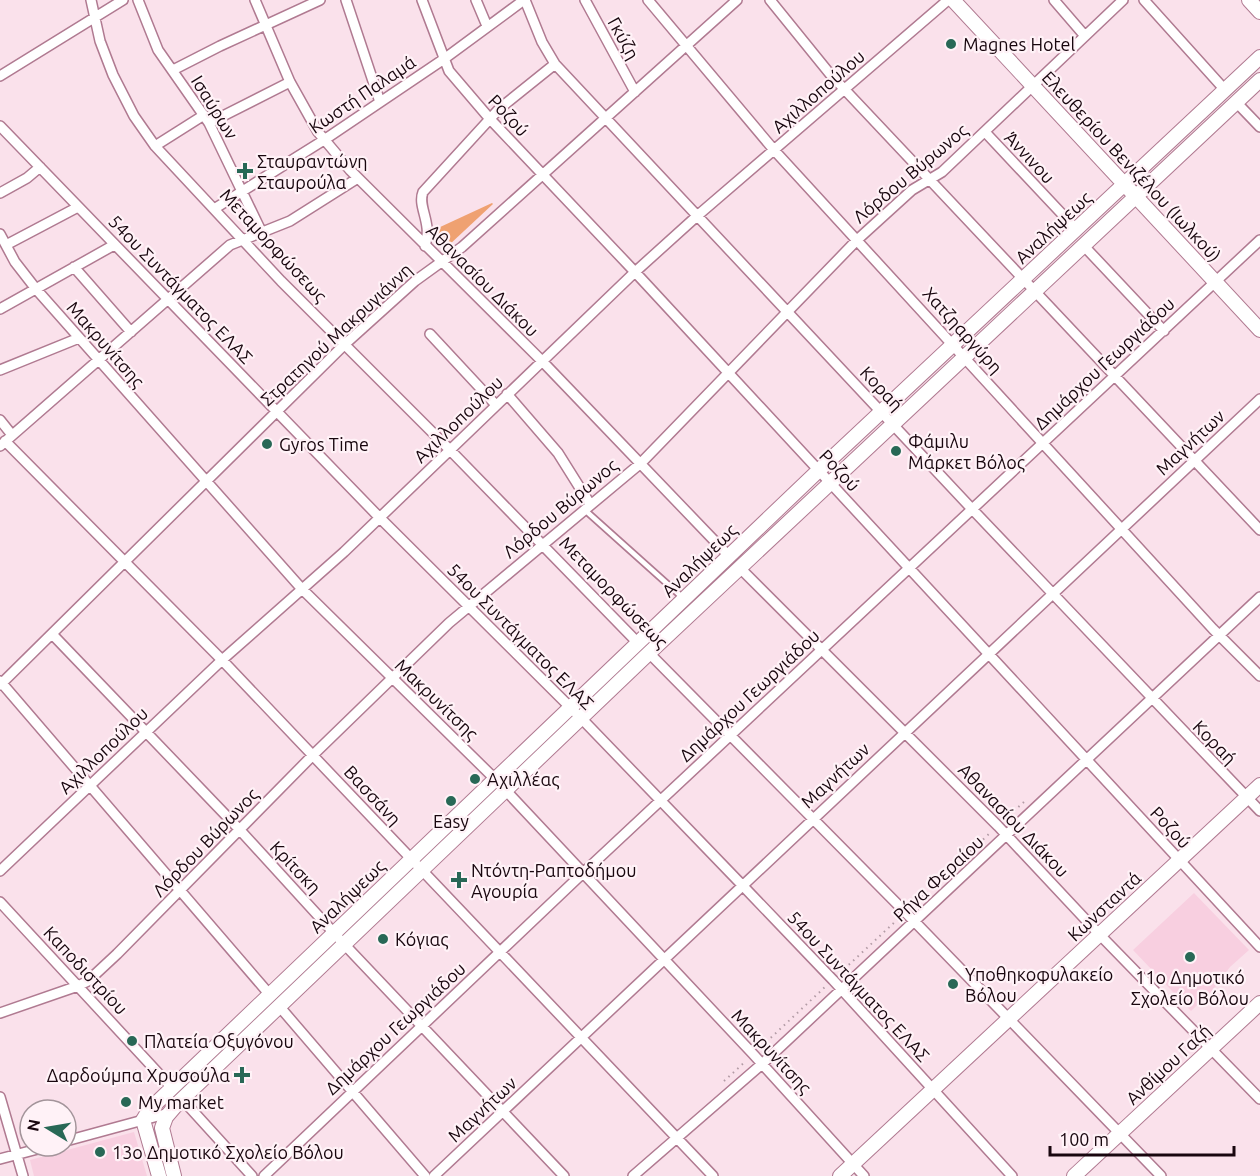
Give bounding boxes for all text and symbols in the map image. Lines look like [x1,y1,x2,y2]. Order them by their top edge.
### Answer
street label: Γκύζη [603,13,644,63]
place label: Magnes Hotel [963,34,1075,54]
marker: Magnes Hotel [944,37,958,51]
street label: Αχιλλοπούλου [768,45,868,137]
street label: Κωστή Παλαμά [305,51,419,137]
street label: Ελευθερίου Βενιζέλου (Ιωλκού) [1038,67,1225,266]
street label: Ισαύρων [188,72,242,143]
street label: Ροζού [484,90,533,141]
street label: Λόρδου Βύρωνος [849,119,972,227]
street label: Άννινου [1001,127,1059,187]
place label: Σταυραντώνη Σταυρούλα [257,151,368,192]
marker: Σταυραντώνη Σταυρούλα [238,164,252,178]
street label: Μεταμορφώσεως [216,185,331,306]
street label: Αναλήψεως [1011,187,1096,268]
street label: 54ου Συντάγματος ΕΛΑΣ [104,211,257,368]
street label: Αθανασίου Διάκου [423,220,543,340]
street label: Στρατηγού Μακρυγιάννη [256,259,416,409]
street label: Χατζηαργύρη [918,283,1007,378]
street label: Δημάρχου Γεωργιάδου [1030,293,1178,433]
street label: Μακρυνίτσης [63,297,149,392]
street label: Κοραή [857,362,907,414]
street label: Αχιλλοπούλου [409,372,507,466]
street label: Μαγνήτων [1152,405,1228,479]
place label: Φάμιλυ Μάρκετ Βόλος [908,431,1025,473]
place label: Gyros Time [279,434,369,454]
marker: Gyros Time [260,437,274,451]
marker: Φάμιλυ Μάρκετ Βόλος [889,444,903,458]
street label: Ροζού [815,445,864,496]
street label: Λόρδου Βύρωνος [499,454,622,562]
street label: Αναλήψεως [657,519,741,601]
street label: Μεταμορφώσεως [555,532,672,652]
street label: 54ου Συντάγματος ΕΛΑΣ [443,559,598,714]
street label: Δημάρχου Γεωργιάδου [675,625,823,765]
street label: Μακρυνίτσης [391,655,482,744]
street label: Αχιλλοπούλου [54,703,152,797]
street label: Κοραή [1189,716,1241,768]
street label: Μαγνήτων [797,738,873,812]
street label: Αθανασίου Διάκου [955,759,1073,881]
street label: Βασσάνη [340,761,406,829]
place label: Αχιλλέας [487,769,559,790]
marker: Αχιλλέας [468,772,482,786]
street label: Λόρδου Βύρωνος [148,784,263,901]
marker: Easy [444,794,458,808]
street label: Ροζού [1146,802,1195,853]
place label: Easy [433,811,469,831]
street label: Ρήγα Φεραίου [889,831,987,925]
street label: Κρίτσκη [267,837,325,897]
street label: Αναλήψεως [305,855,389,937]
place label: Ντόντη-Ραπτοδήμου Αγουρία [471,860,637,901]
street label: Κωνσταντά [1063,867,1145,945]
marker: Ντόντη-Ραπτοδήμου Αγουρία [452,873,466,887]
street label: 54ου Συντάγματος ΕΛΑΣ [783,907,934,1066]
street label: Καποδιστρίου [40,922,132,1018]
place label: Κόγιας [395,929,449,950]
marker: Κόγιας [376,932,390,946]
marker: 11ο Δημοτικό Σχολείο Βόλου [1183,950,1197,964]
street label: Δημάρχου Γεωργιάδου [321,958,469,1098]
place label: Υποθηκοφυλακείο Βόλου [965,964,1113,1005]
place label: 11ο Δημοτικό Σχολείο Βόλου [1131,967,1249,1008]
marker: Υποθηκοφυλακείο Βόλου [946,977,960,991]
street label: Μακρυνίτσης [727,1005,816,1098]
street label: Ανθίμου Γαζή [1122,1020,1215,1109]
place label: Πλατεία Οξυγόνου [144,1031,294,1051]
marker: Πλατεία Οξυγόνου [125,1034,139,1048]
place label: Δαρδούμπα Χρυσούλα [47,1065,230,1085]
marker: Δαρδούμπα Χρυσούλα [235,1068,249,1082]
street label: Μαγνήτων [444,1072,520,1146]
place label: My market [138,1092,224,1112]
marker: My market [119,1095,133,1109]
north arrow [18,1098,78,1158]
text: N [23,1118,43,1133]
scale bar [1050,1119,1234,1157]
text: 100 m [1059,1129,1109,1149]
place label: 13o Δημοτικό Σχολείο Βόλου [112,1142,344,1162]
marker: 13o Δημοτικό Σχολείο Βόλου [93,1145,107,1159]

